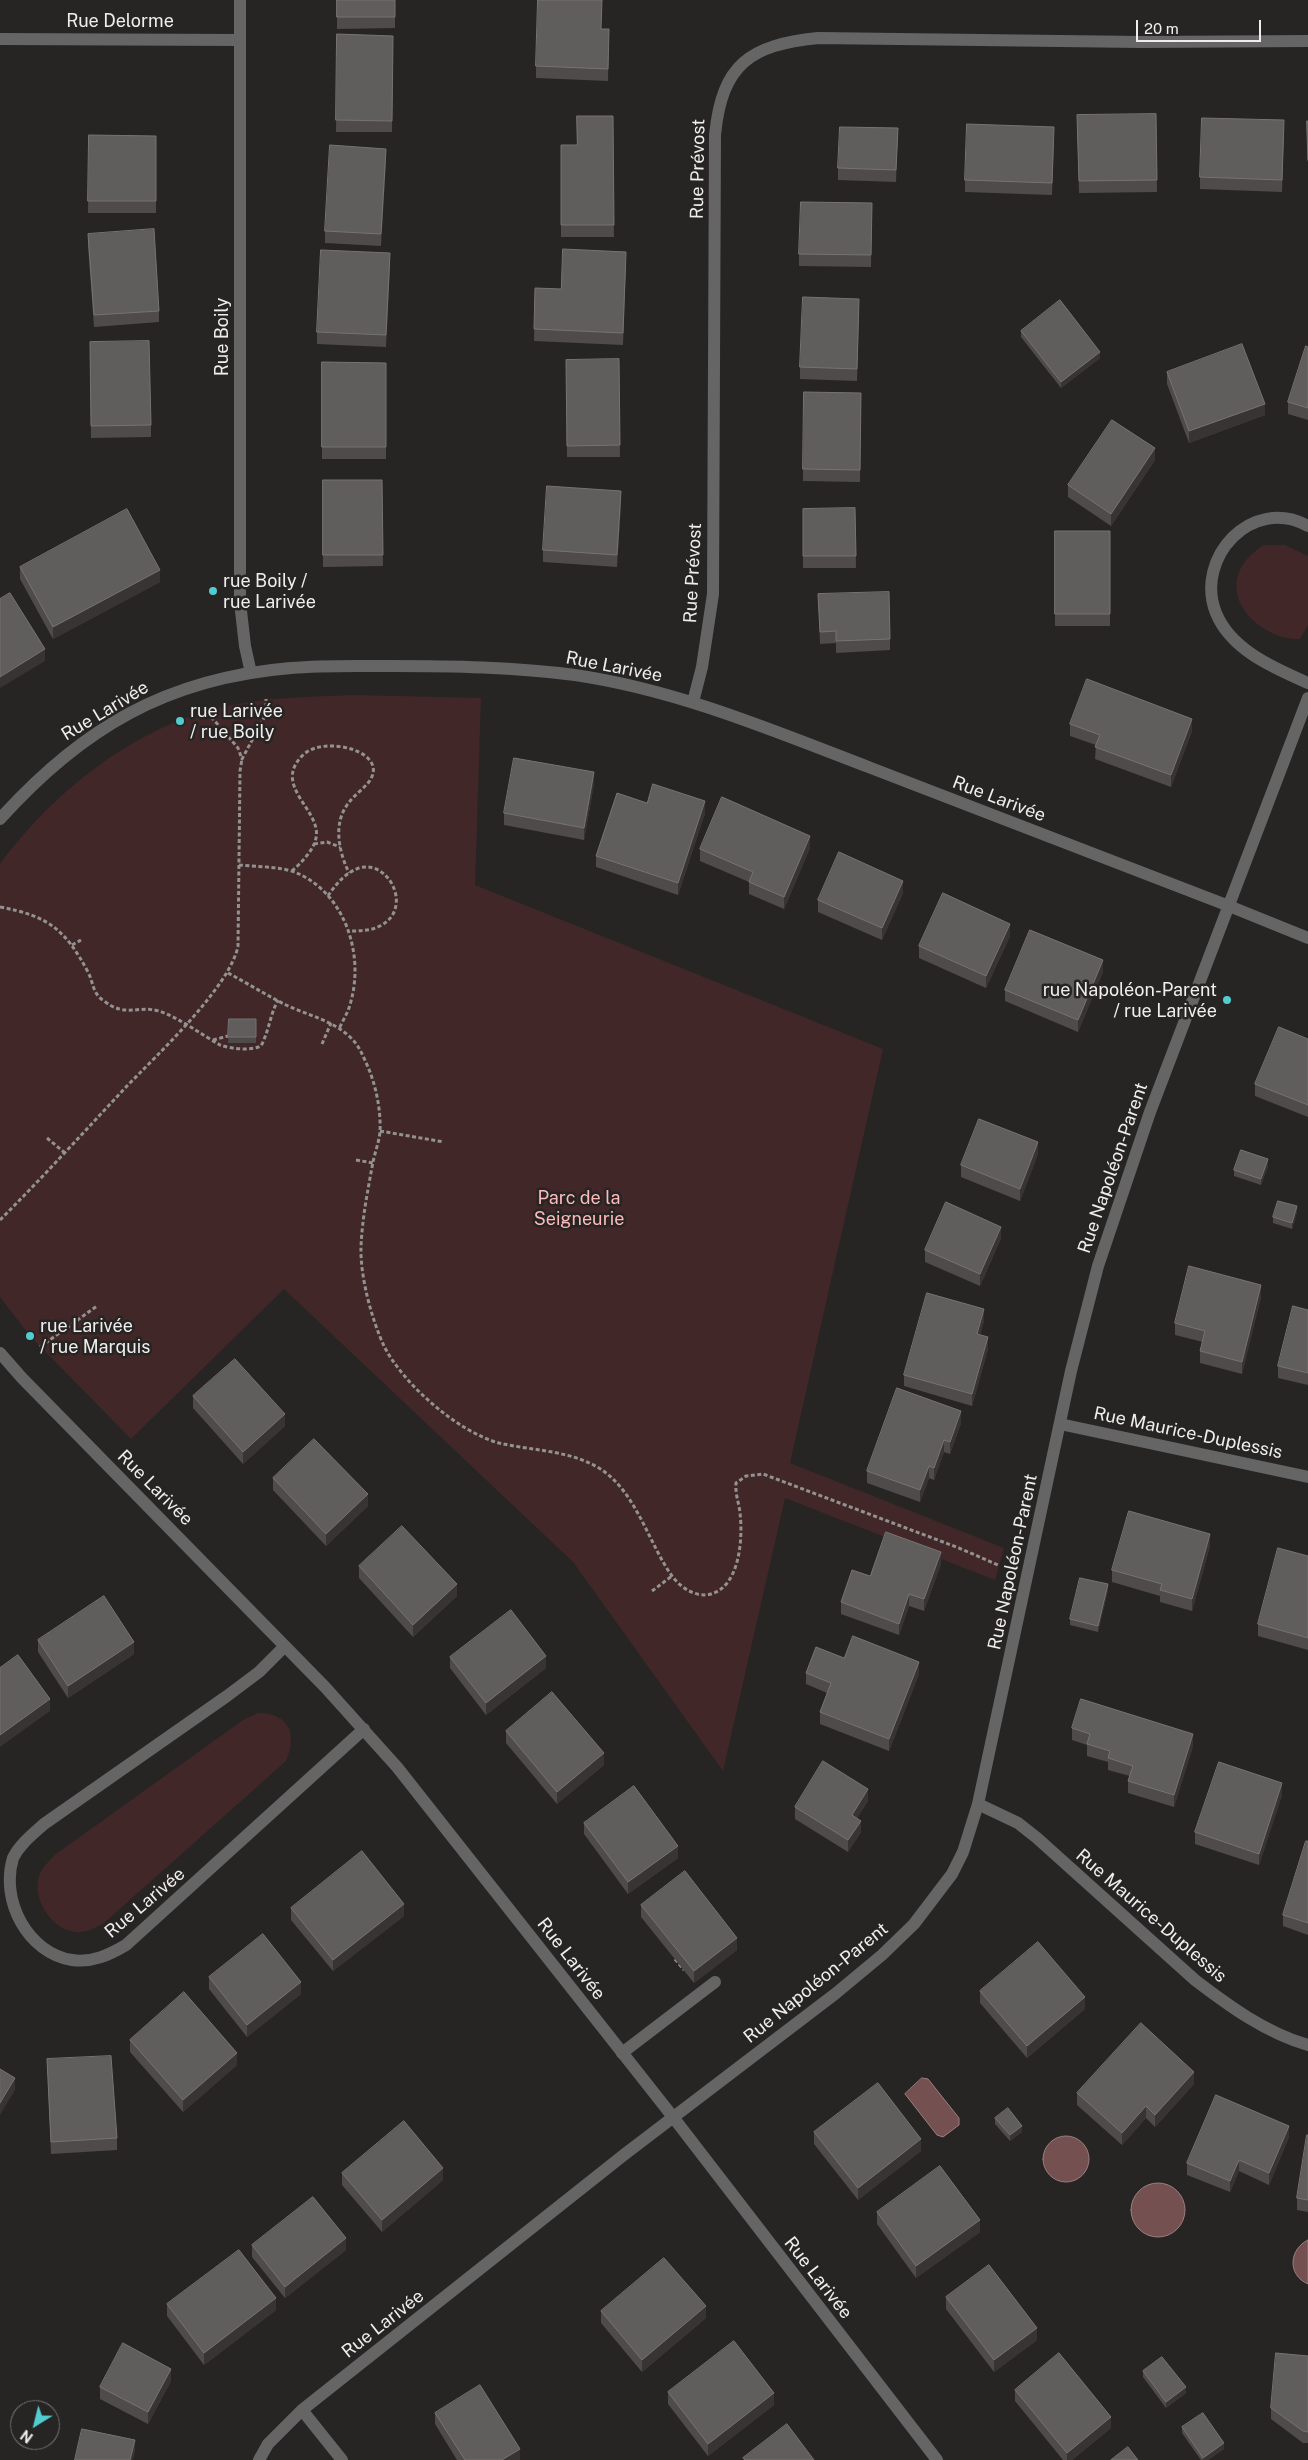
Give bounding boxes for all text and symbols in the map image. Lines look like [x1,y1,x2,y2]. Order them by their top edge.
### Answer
street label: Rue Delorme [66,10,174,32]
scale bar [1138,10,1263,42]
text: 20 m [1144,20,1179,37]
street label: Rue Prévost [686,119,710,219]
street label: Rue Boily [211,298,233,376]
street label: Rue Prévost [680,522,706,624]
place label: rue Boily / rue Larivée [223,570,316,612]
marker: rue Boily / rue Larivée [207,585,219,597]
street label: Rue Larivée [564,647,664,687]
street label: Rue Larivée [57,677,153,745]
place label: rue Larivée / rue Boily [190,700,283,742]
marker: rue Larivée / rue Boily [174,715,186,727]
street label: Rue Larivée [949,771,1049,827]
place label: rue Napoléon-Parent / rue Larivée [1043,979,1217,1022]
marker: rue Napoléon-Parent / rue Larivée [1221,994,1233,1006]
street label: Rue Napoléon-Parent [1074,1080,1152,1256]
park label: Parc de la Seigneurie [534,1187,624,1230]
place label: rue Larivée / rue Marquis [40,1315,150,1358]
marker: rue Larivée / rue Marquis [24,1330,36,1342]
street label: Rue Maurice-Duplessis [1092,1402,1284,1464]
street label: Rue Larivée [113,1446,197,1530]
street label: Rue Napoléon-Parent [984,1472,1042,1652]
street label: Rue Maurice-Duplessis [1071,1845,1231,1987]
street label: Rue Larivée [101,1863,189,1943]
street label: Rue Larivée [532,1914,610,2004]
street label: Rue Napoléon-Parent [740,1918,892,2048]
street label: Rue Larivée [779,2233,857,2323]
street label: Rue Larivée [338,2285,428,2363]
north arrow [10,2400,60,2450]
text: N [18,2427,36,2446]

